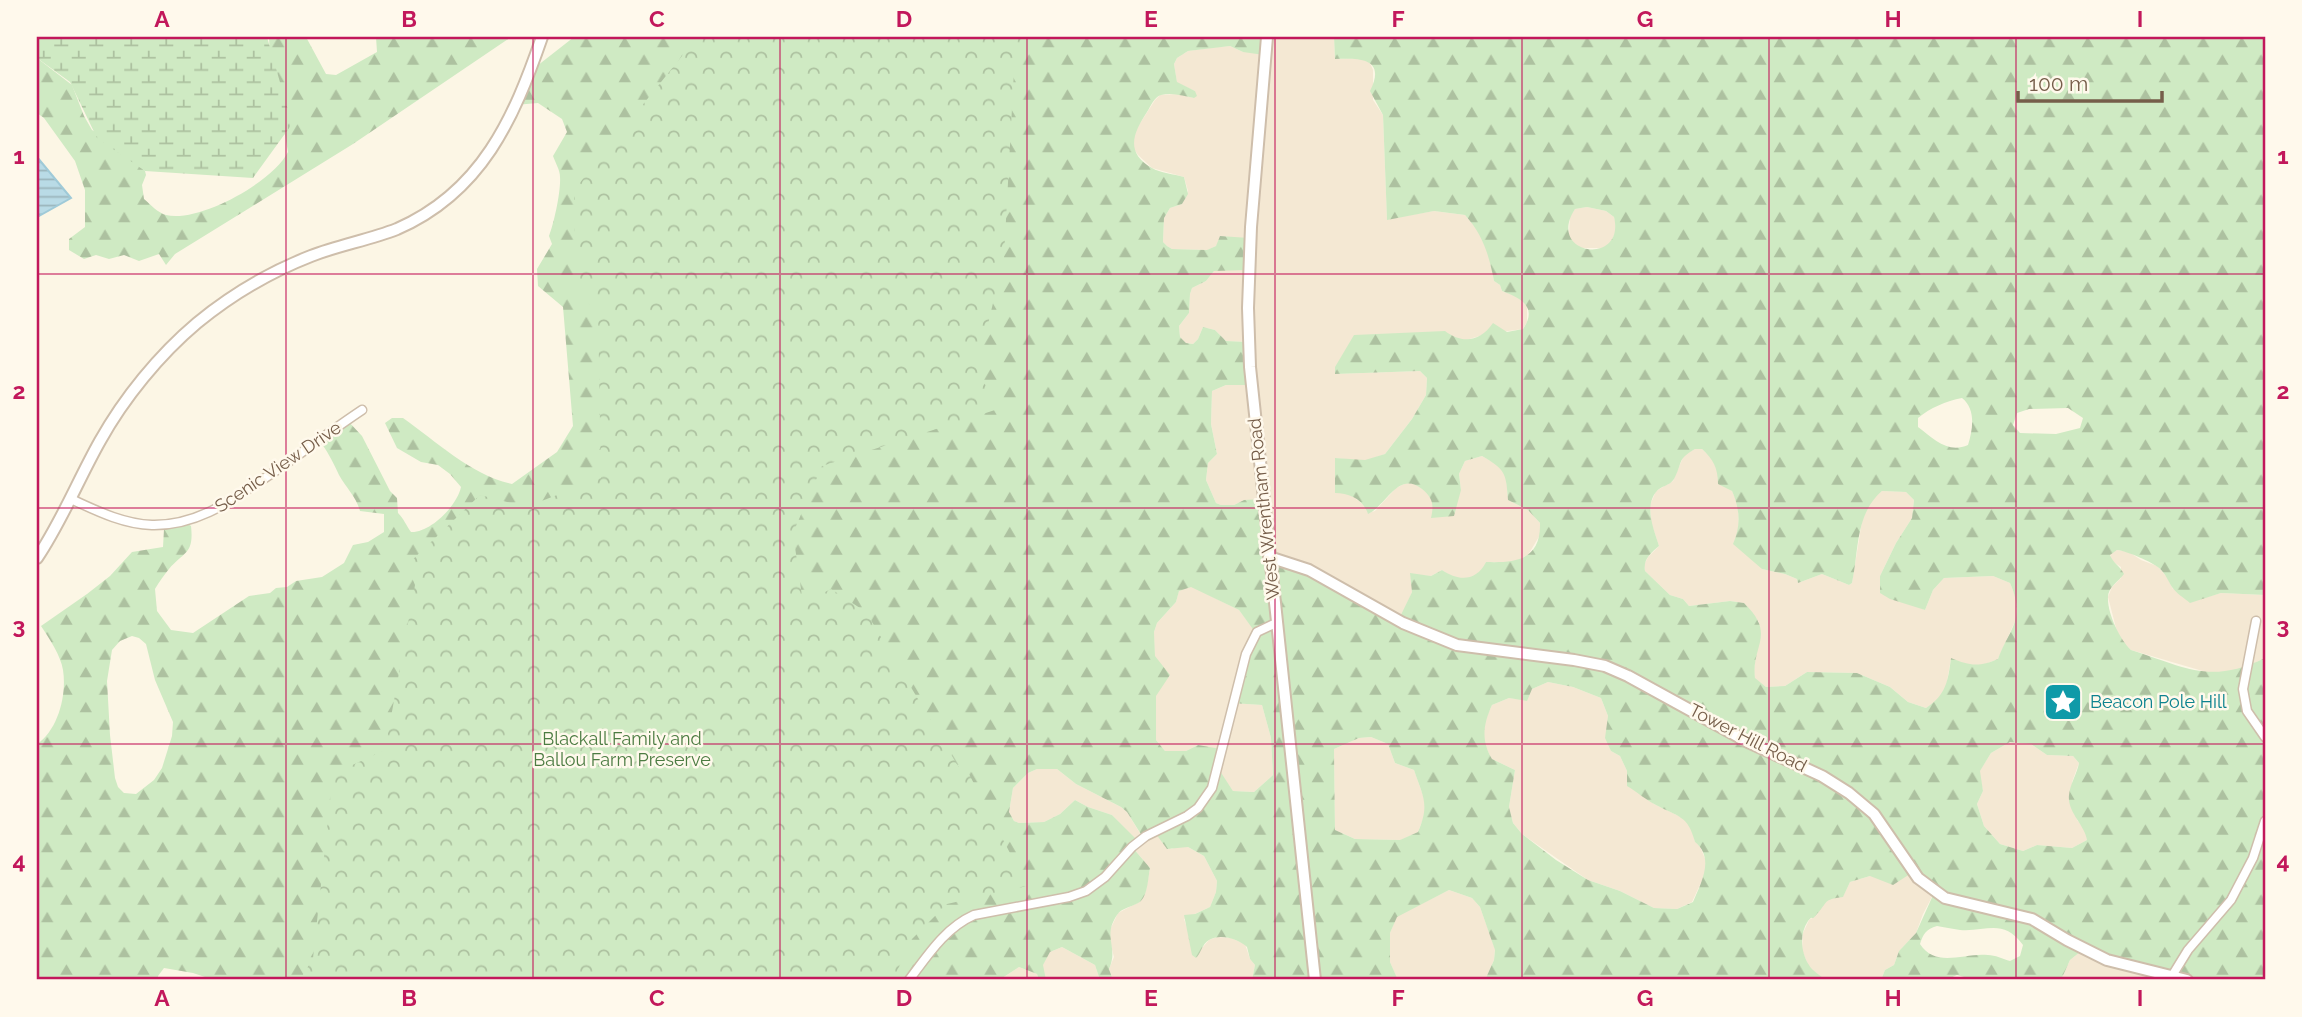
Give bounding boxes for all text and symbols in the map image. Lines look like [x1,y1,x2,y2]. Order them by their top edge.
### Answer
text: A [154,5,170,32]
text: B [401,5,417,32]
text: C [649,5,665,32]
text: D [896,5,912,32]
text: E [1144,5,1158,32]
text: F [1391,5,1405,32]
text: G [1637,5,1653,32]
text: H [1884,5,1902,32]
text: I [2137,5,2143,32]
scale bar [2018,60,2162,104]
text: 100 m [2029,71,2088,96]
text: 1 [13,142,25,169]
text: 1 [2277,142,2289,169]
text: 2 [13,377,25,404]
text: 2 [2277,377,2289,404]
street label: Scenic View Drive [211,416,345,517]
street label: West Wrentham Road [1244,417,1283,601]
text: 3 [13,612,25,639]
text: 3 [2277,612,2289,639]
place icon: Beacon Pole Hill [2042,681,2084,723]
place label: Beacon Pole Hill [2090,691,2227,712]
street label: Tower Hill Road [1686,699,1810,776]
park label: Blackall Family and Ballou Farm Preserve [533,728,711,770]
text: 4 [12,847,26,874]
text: 4 [2276,847,2290,874]
text: A [154,984,170,1011]
text: B [401,984,417,1011]
text: C [649,984,665,1011]
text: D [896,984,912,1011]
text: E [1144,984,1158,1011]
text: F [1391,984,1405,1011]
text: G [1637,984,1653,1011]
text: H [1884,984,1902,1011]
text: I [2137,984,2143,1011]

